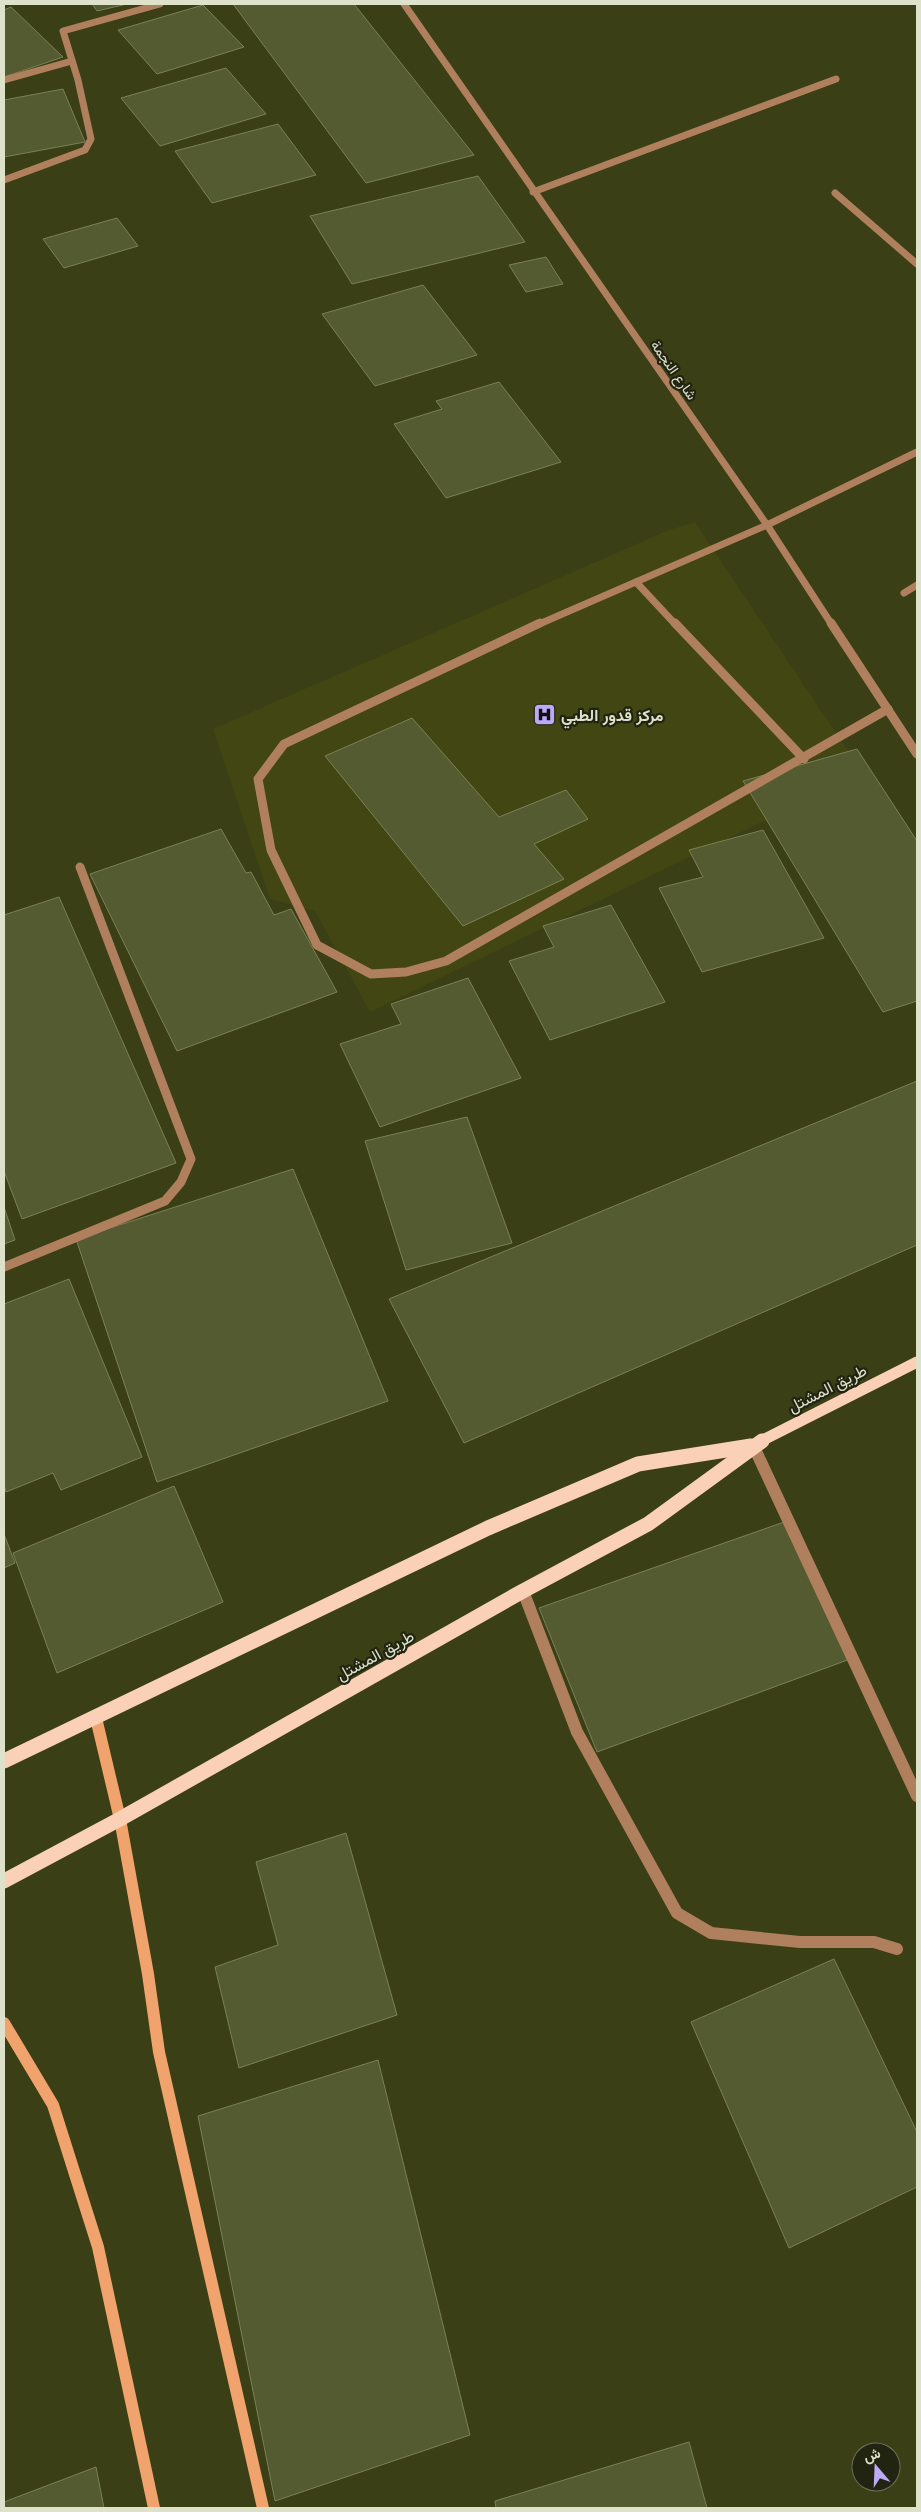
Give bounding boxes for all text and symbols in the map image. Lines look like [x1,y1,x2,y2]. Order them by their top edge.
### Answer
street label: شارع النجمة [645,337,701,404]
hospital icon: مركز قدور الطبي [533,703,557,727]
place label: مركز قدور الطبي [561,705,664,729]
street label: طريق المشتل [784,1360,871,1418]
street label: طريق المشتل [333,1625,418,1686]
north arrow [851,2442,901,2492]
text: ش [861,2443,883,2467]

